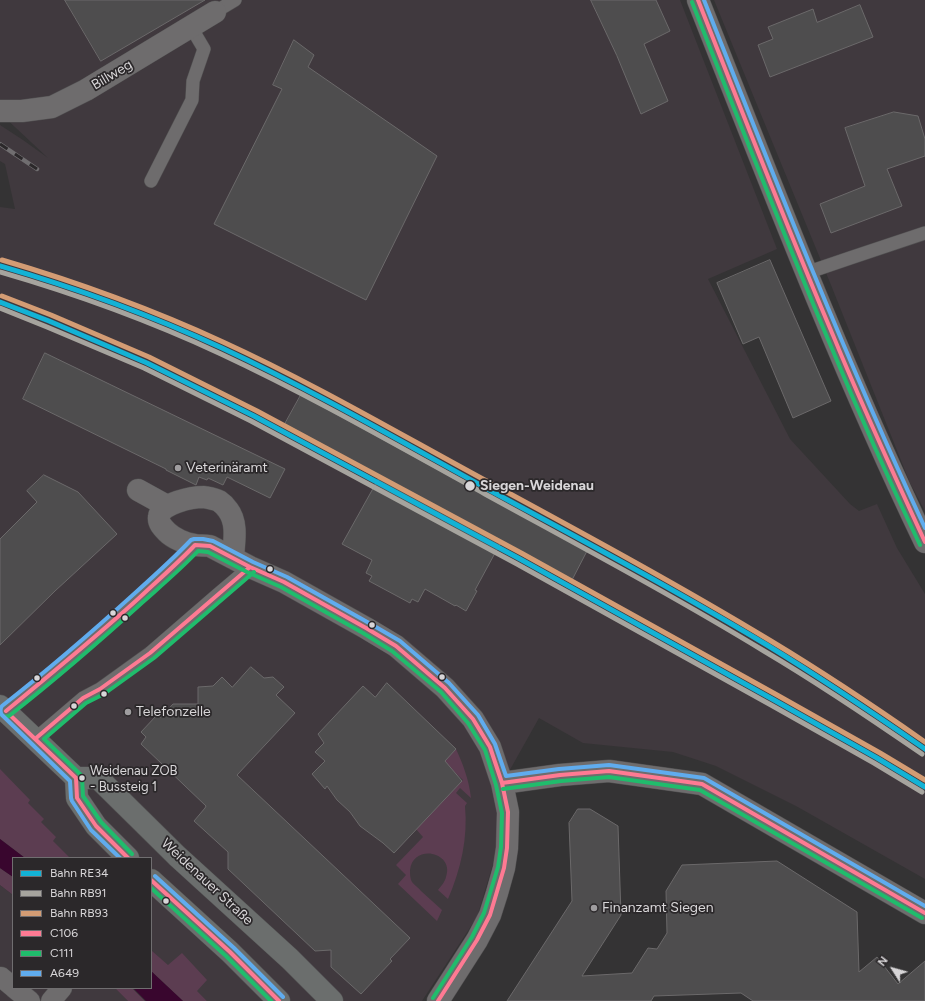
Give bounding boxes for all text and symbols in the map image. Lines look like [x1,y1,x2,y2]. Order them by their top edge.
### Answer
street label: Billweg [89,56,135,94]
place label: Veterinäramt [186,460,268,476]
marker: Veterinäramt [173,463,183,473]
place label: Siegen-Weidenau [480,478,594,494]
marker: Siegen-Weidenau [463,479,477,493]
unlabelled marker [265,564,275,574]
unlabelled marker [108,608,118,618]
unlabelled marker [120,613,130,623]
unlabelled marker [367,620,377,630]
unlabelled marker [437,672,447,682]
unlabelled marker [32,673,42,683]
unlabelled marker [99,689,109,699]
unlabelled marker [69,701,79,711]
place label: Telefonzelle [136,704,211,720]
marker: Telefonzelle [123,707,133,717]
place label: Weidenau ZOB - Bussteig 1 [90,763,177,794]
marker: Weidenau ZOB - Bussteig 1 [77,773,87,783]
street label: Weidenauer Straße [158,835,256,929]
legend [12,857,152,989]
text: Bahn RE34 [50,866,108,880]
text: Bahn RB91 [50,886,106,900]
unlabelled marker [161,896,171,906]
place label: Finanzamt Siegen [602,900,713,916]
marker: Finanzamt Siegen [589,903,599,913]
text: Bahn RB93 [50,906,108,920]
text: C106 [50,926,78,940]
text: C111 [50,946,74,960]
north arrow [873,949,913,989]
text: N [875,954,891,969]
text: A649 [50,966,79,980]

